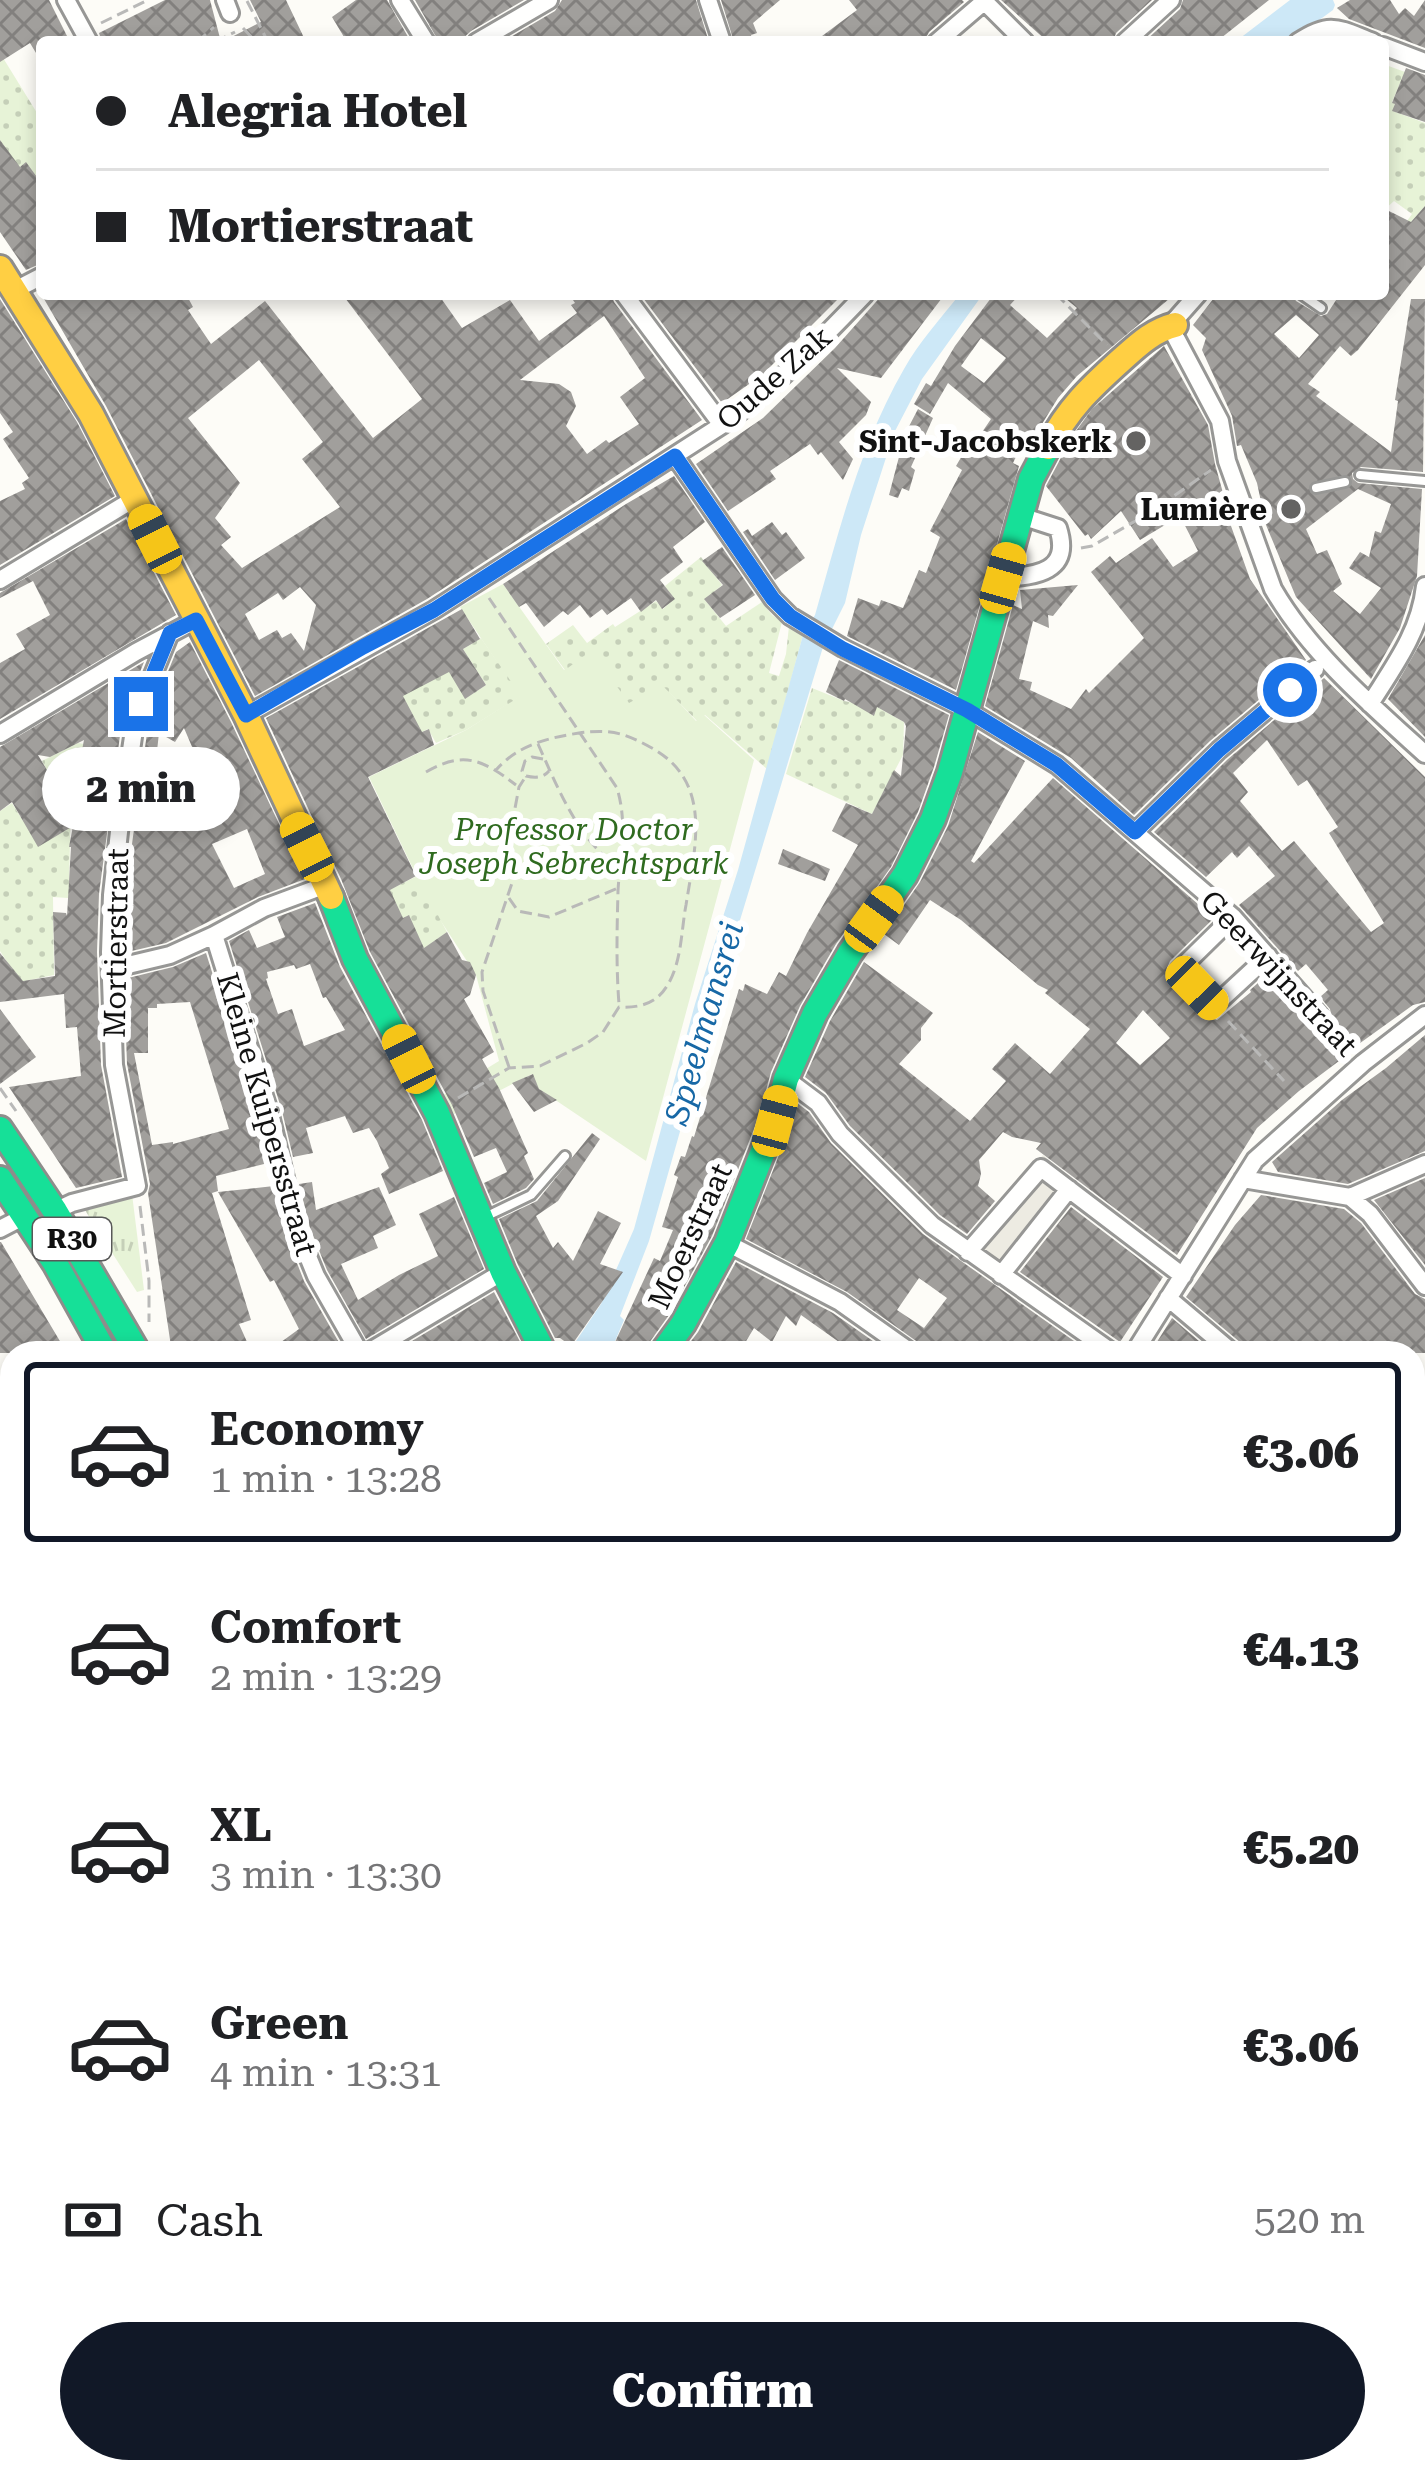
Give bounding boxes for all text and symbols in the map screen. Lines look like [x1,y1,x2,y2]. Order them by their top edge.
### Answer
text: Alegria Hotel [168,85,467,138]
text: Mortierstraat [168,200,473,253]
street label: Oude Zak [710,319,838,437]
place label: Sint-Jacobskerk [859,424,1112,459]
marker: Sint-Jacobskerk [1123,428,1149,454]
place label: Lumière [1141,492,1267,527]
marker: Lumière [1278,496,1304,522]
car [123,499,187,579]
car [976,538,1030,618]
route start [1263,663,1317,717]
route end [114,677,168,731]
callout: 2 min [42,746,240,830]
text: 2 min [86,766,196,812]
car [275,807,339,887]
park label: Professor Doctor Joseph Sebrechtspark [418,812,729,881]
street label: Mortierstraat [97,848,135,1038]
car [838,879,910,959]
street label: Geerwijnstraat [1193,883,1365,1063]
water label: Speelmansrei [656,917,752,1130]
car [1159,950,1235,1026]
street label: Kleine Kuipersstraat [210,968,324,1260]
car [377,1019,441,1099]
car [748,1082,802,1160]
street label: Moerstraat [641,1158,739,1314]
road number: R30 [33,1218,111,1260]
icon: car [66,1398,174,1506]
text: Economy [210,1403,424,1456]
text: €3.06 [1243,1426,1359,1479]
text: 1 min · 13:28 [210,1456,442,1502]
icon: car [66,1596,174,1704]
text: Comfort [210,1601,401,1654]
text: €4.13 [1243,1624,1359,1677]
text: 2 min · 13:29 [210,1654,442,1700]
icon: car [66,1794,174,1902]
text: XL [210,1799,272,1852]
text: €5.20 [1243,1822,1359,1875]
text: 3 min · 13:30 [210,1852,442,1898]
icon: car [66,1992,174,2100]
text: Green [210,1997,348,2050]
text: €3.06 [1243,2020,1359,2073]
text: 4 min · 13:31 [210,2050,442,2096]
icon: cash [60,2187,126,2253]
text: Cash [156,2194,263,2247]
text: 520 m [1254,2197,1365,2243]
button: Confirm [60,2322,1365,2460]

